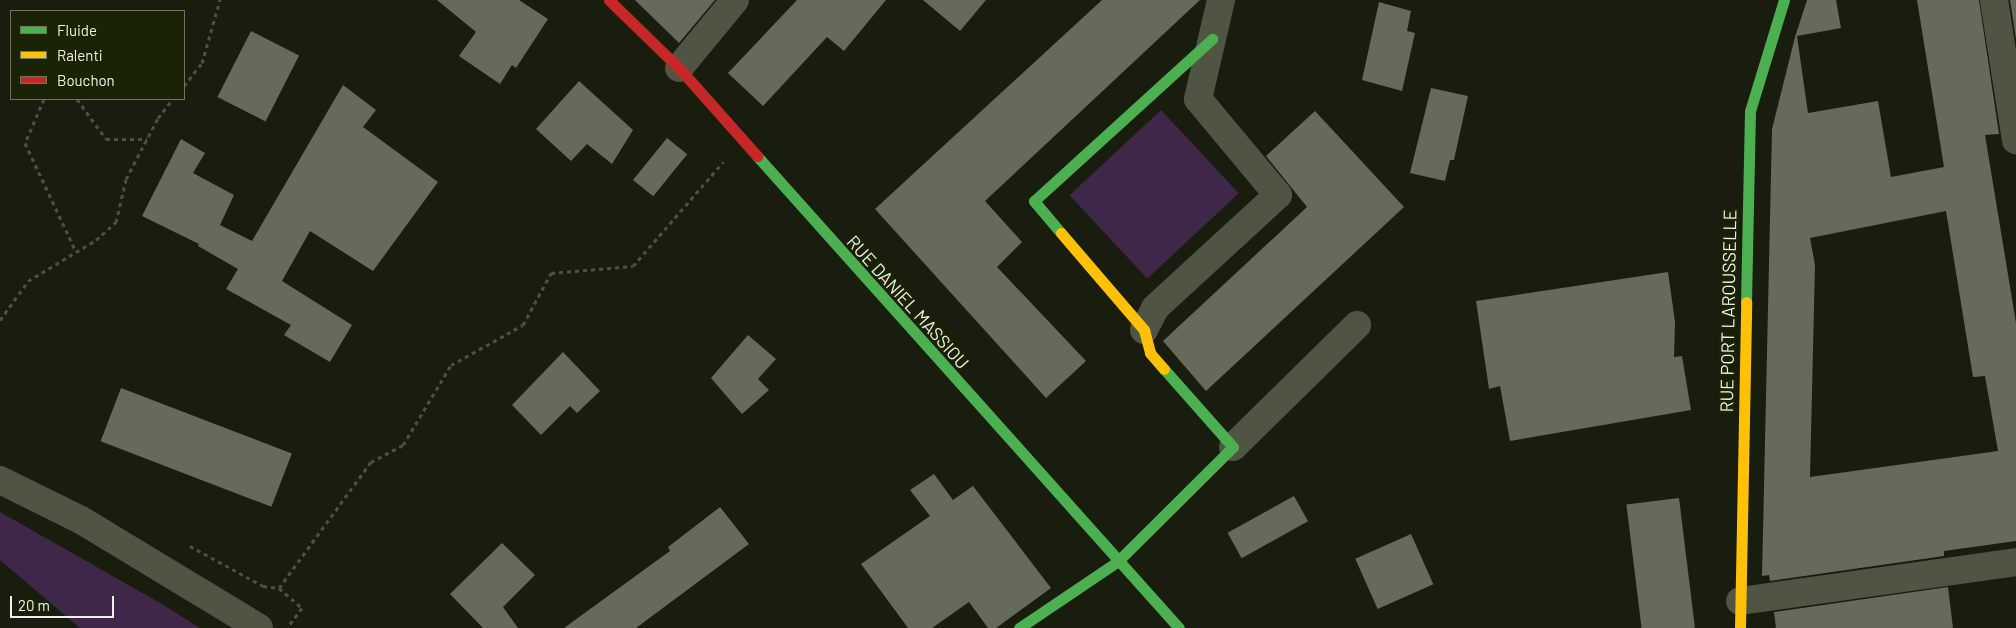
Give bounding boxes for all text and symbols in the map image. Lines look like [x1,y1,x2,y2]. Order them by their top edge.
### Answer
legend [10,10,185,100]
text: Fluide [57,21,97,39]
text: Ralenti [57,46,103,64]
text: Bouchon [57,71,115,89]
street label: RUE PORT LAROUSSELLE [1715,209,1741,413]
street label: RUE DANIEL MASSIOU [842,231,974,373]
scale bar [12,586,116,618]
text: 20 m [18,596,50,614]

